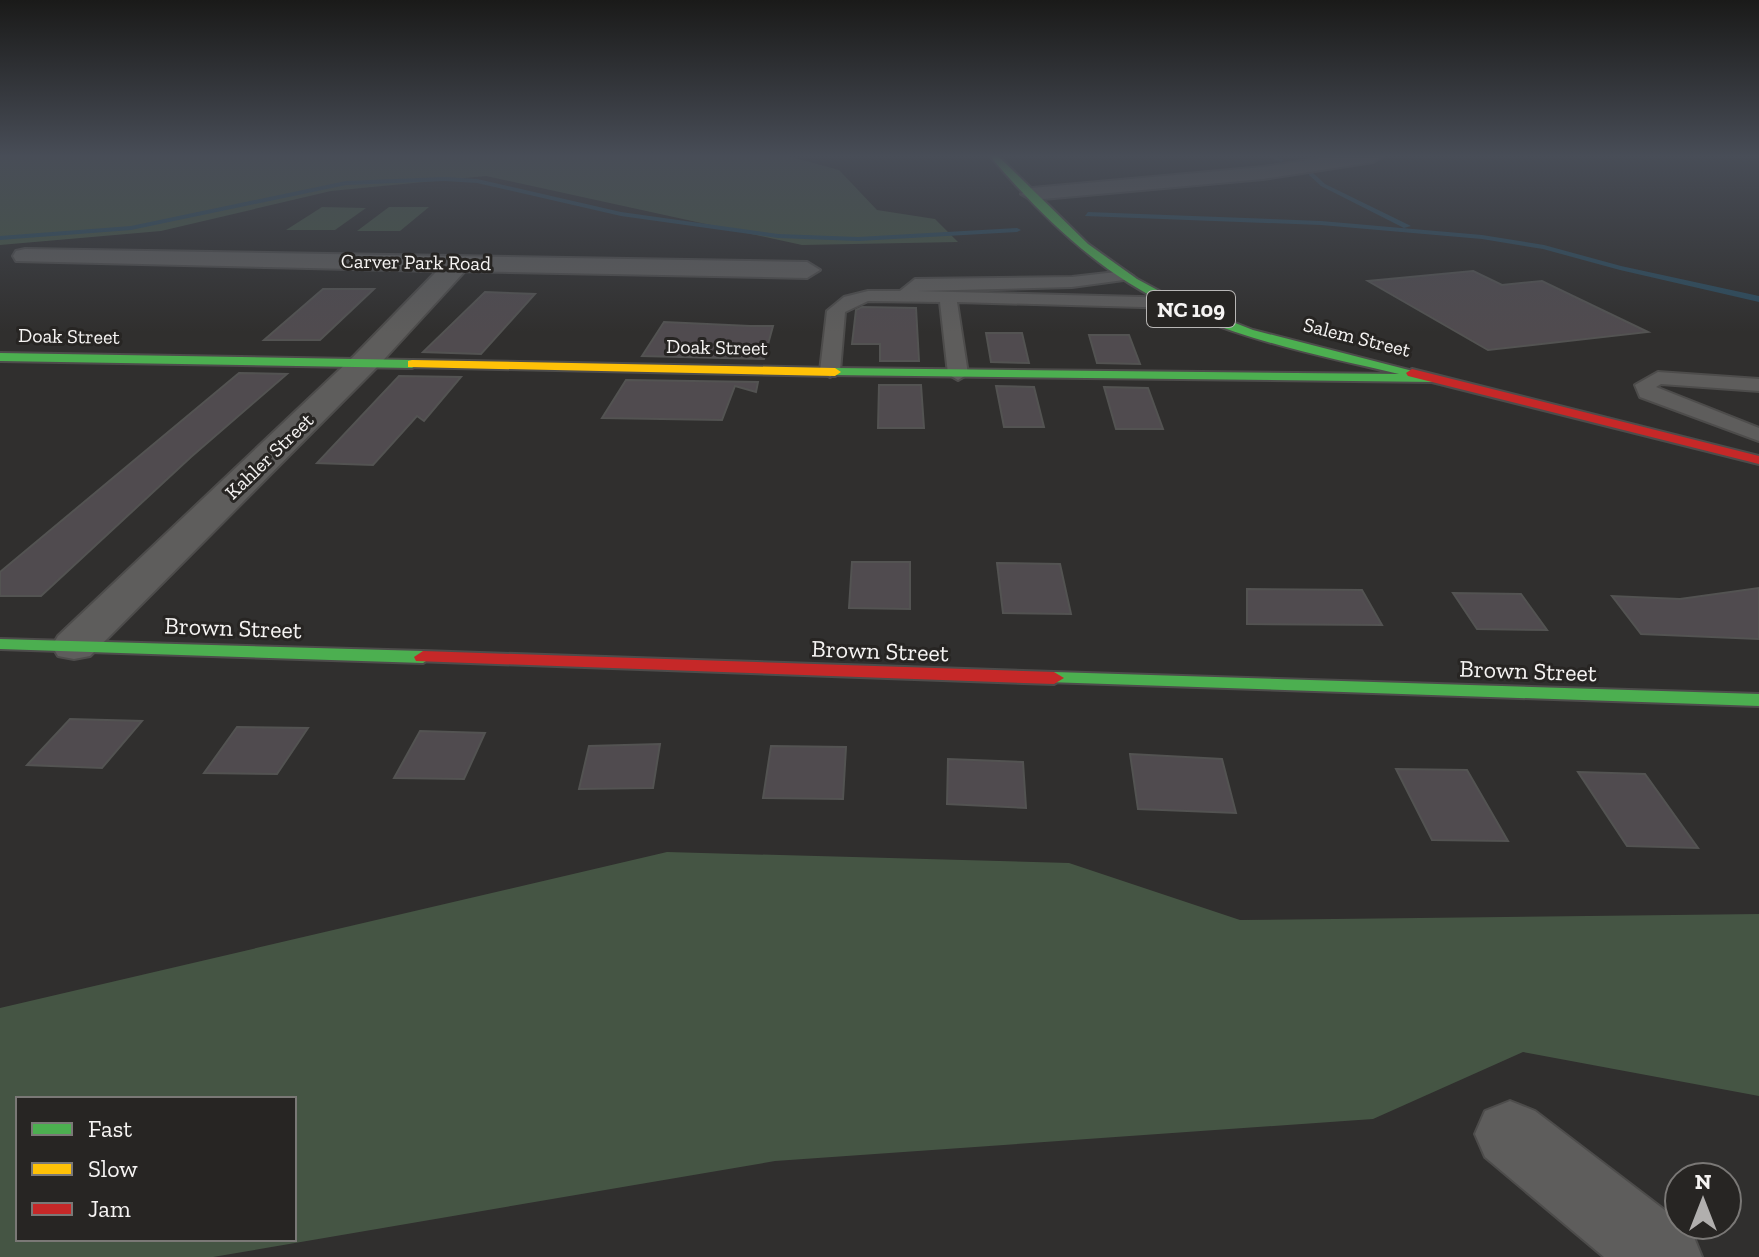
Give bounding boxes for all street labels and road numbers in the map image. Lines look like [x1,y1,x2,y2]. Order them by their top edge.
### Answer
street label: Carver Park Road [341,249,491,275]
road number: NC 109 [1147,291,1235,327]
street label: Salem Street [1301,312,1414,362]
street label: Doak Street [18,323,121,349]
street label: Doak Street [666,334,769,360]
street label: Kahler Street [220,407,319,504]
street label: Brown Street [164,611,302,644]
street label: Brown Street [811,634,949,667]
street label: Brown Street [1459,654,1597,687]

